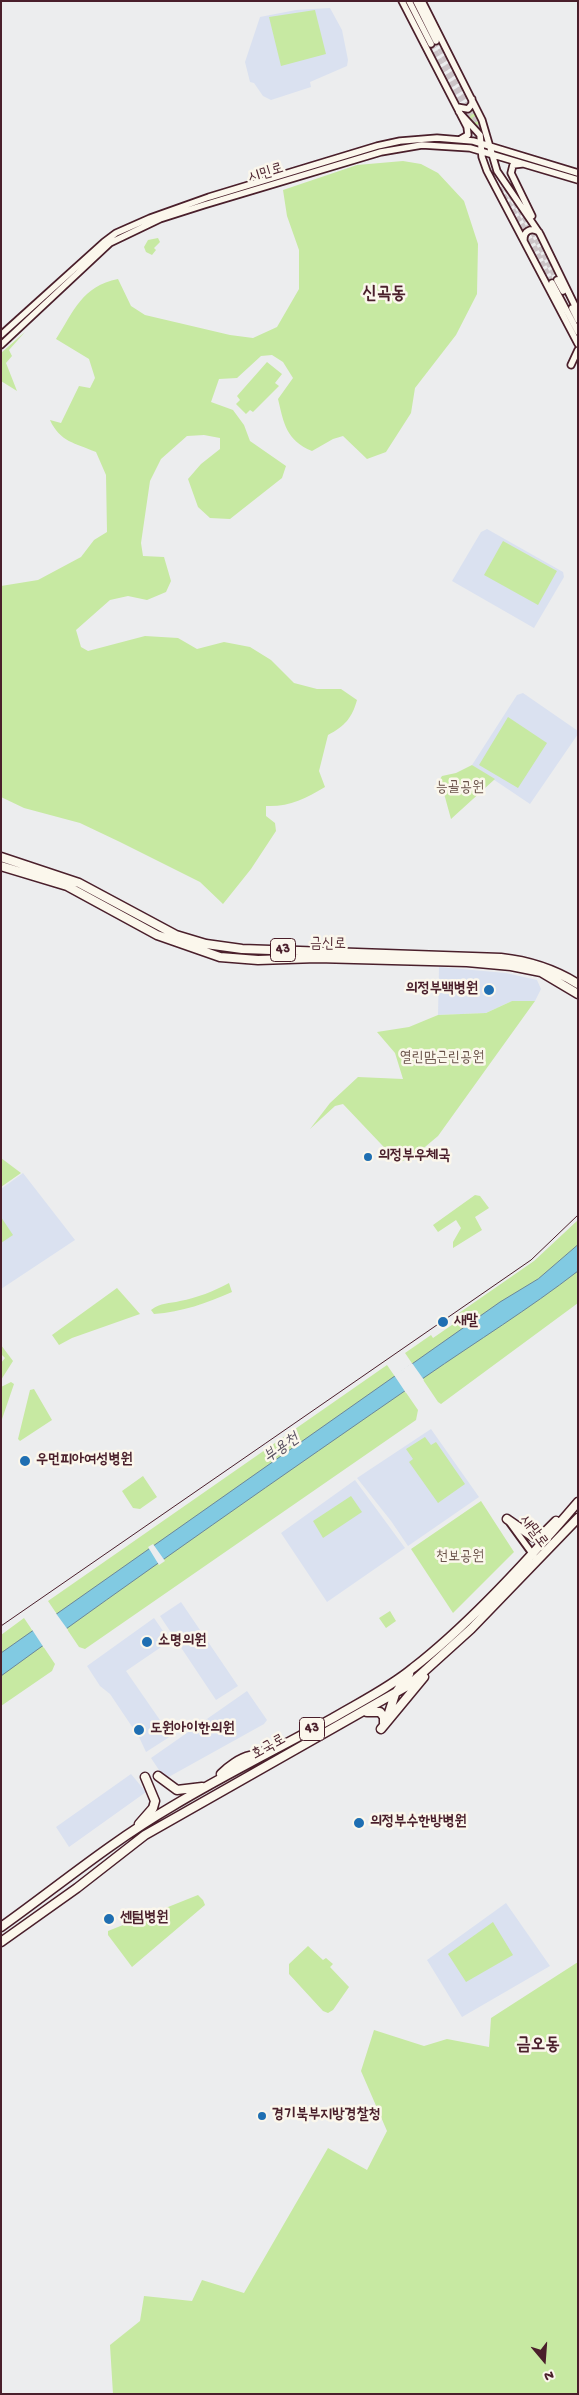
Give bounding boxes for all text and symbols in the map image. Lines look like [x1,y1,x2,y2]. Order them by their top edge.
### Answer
street label: 시민로 [246,160,286,188]
district label: 신곡동 [362,284,406,306]
park label: 능골공원 [436,780,484,798]
street label: 금신로 [310,936,346,954]
road number: 43 [270,938,296,962]
place label: 의정부백병원 [406,981,478,999]
marker: 의정부백병원 [482,983,496,997]
park label: 열린맘근린공원 [400,1050,484,1068]
place label: 의정부우체국 [378,1148,450,1166]
marker: 의정부우체국 [362,1151,374,1163]
place label: 새말 [454,1313,478,1331]
marker: 새말 [436,1315,450,1329]
water label: 부용천 [261,1430,303,1468]
place label: 우먼피아여성병원 [36,1452,133,1470]
marker: 우먼피아여성병원 [18,1454,32,1468]
street label: 새말로 [515,1512,551,1552]
park label: 천보공원 [436,1549,484,1567]
place label: 소명의원 [158,1633,206,1651]
marker: 소명의원 [140,1635,154,1649]
road number: 43 [300,1718,324,1740]
place label: 도원아이한의원 [150,1721,234,1739]
marker: 도원아이한의원 [132,1723,146,1737]
street label: 호국로 [249,1731,289,1765]
place label: 의정부수한방병원 [370,1814,467,1832]
marker: 의정부수한방병원 [352,1816,366,1830]
place label: 센텀병원 [120,1910,168,1928]
marker: 센텀병원 [102,1912,116,1926]
district label: 금오동 [516,2035,560,2057]
place label: 경기북부지방경찰청 [272,2107,381,2125]
marker: 경기북부지방경찰청 [256,2110,268,2122]
north arrow [519,2335,569,2385]
text: N [542,2365,556,2384]

